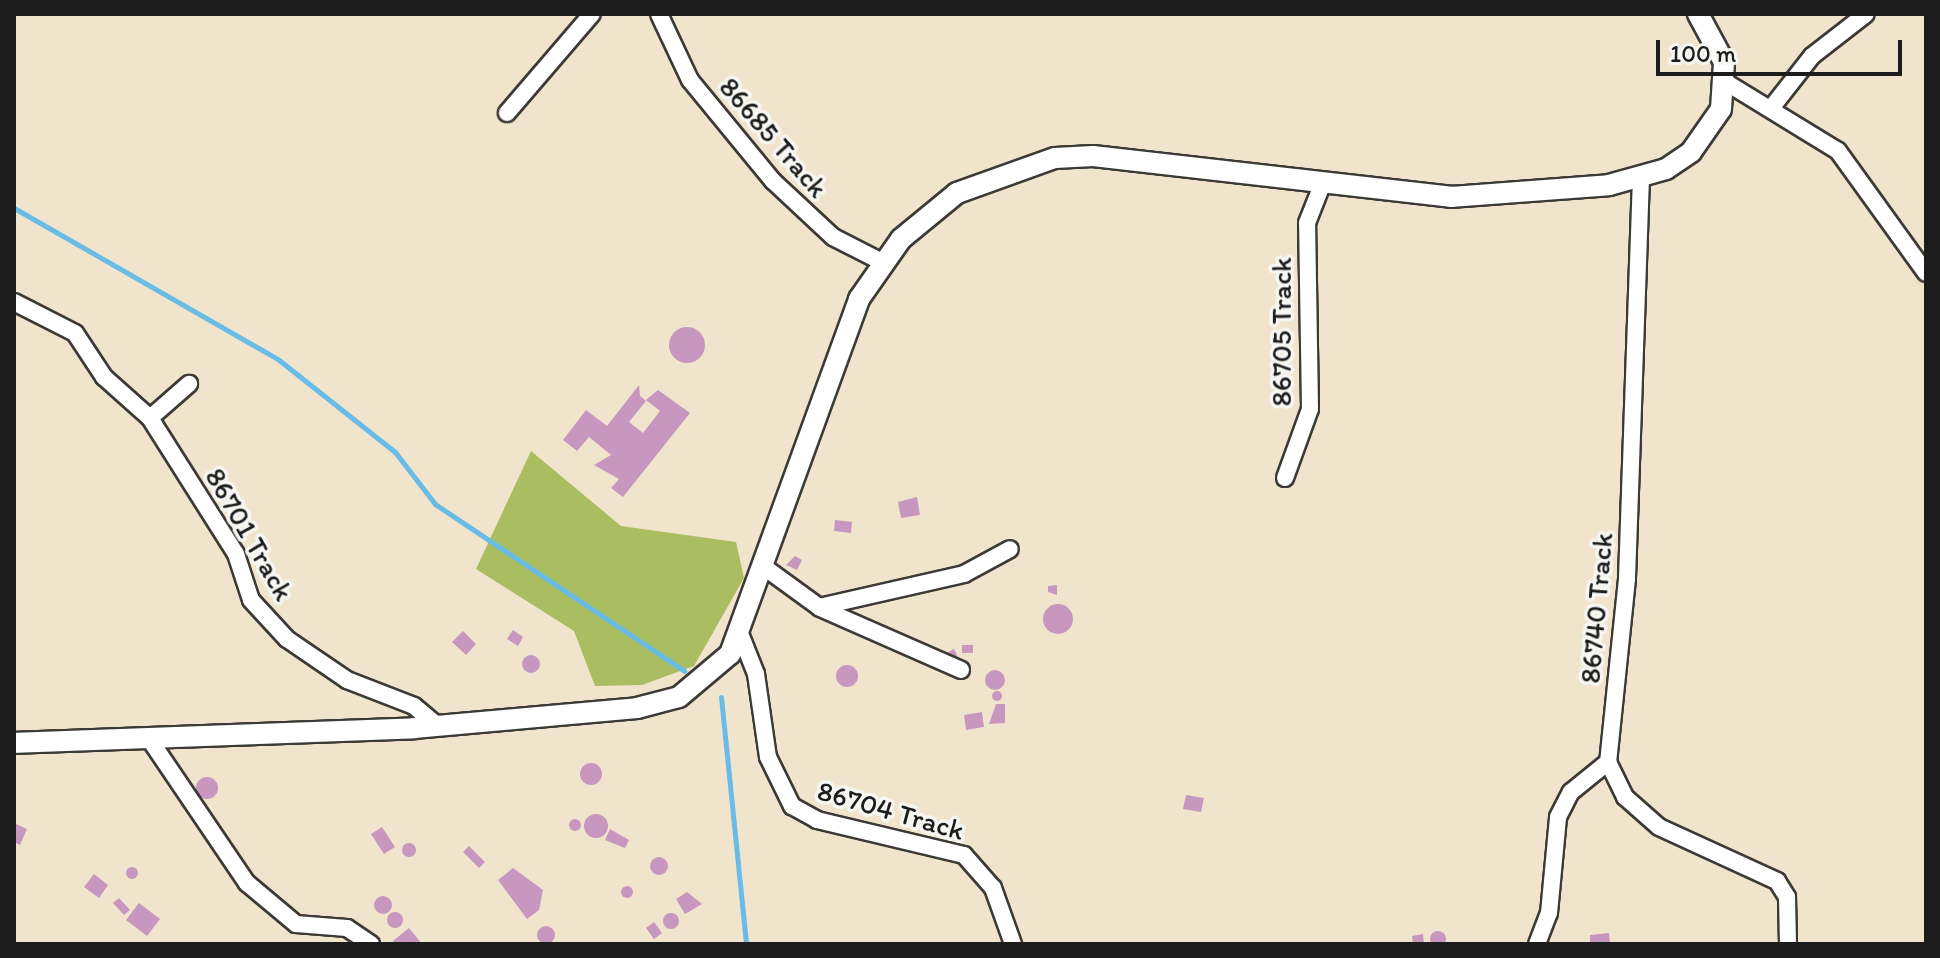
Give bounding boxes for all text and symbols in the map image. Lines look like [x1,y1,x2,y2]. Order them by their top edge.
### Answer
scale bar [1660,24,1906,74]
text: 100 m [1670,39,1736,68]
street label: 86685 Track [713,70,835,204]
street label: 86705 Track [1264,258,1298,406]
street label: 86701 Track [199,462,301,606]
street label: 86740 Track [1573,531,1619,685]
street label: 86704 Track [814,773,968,847]

